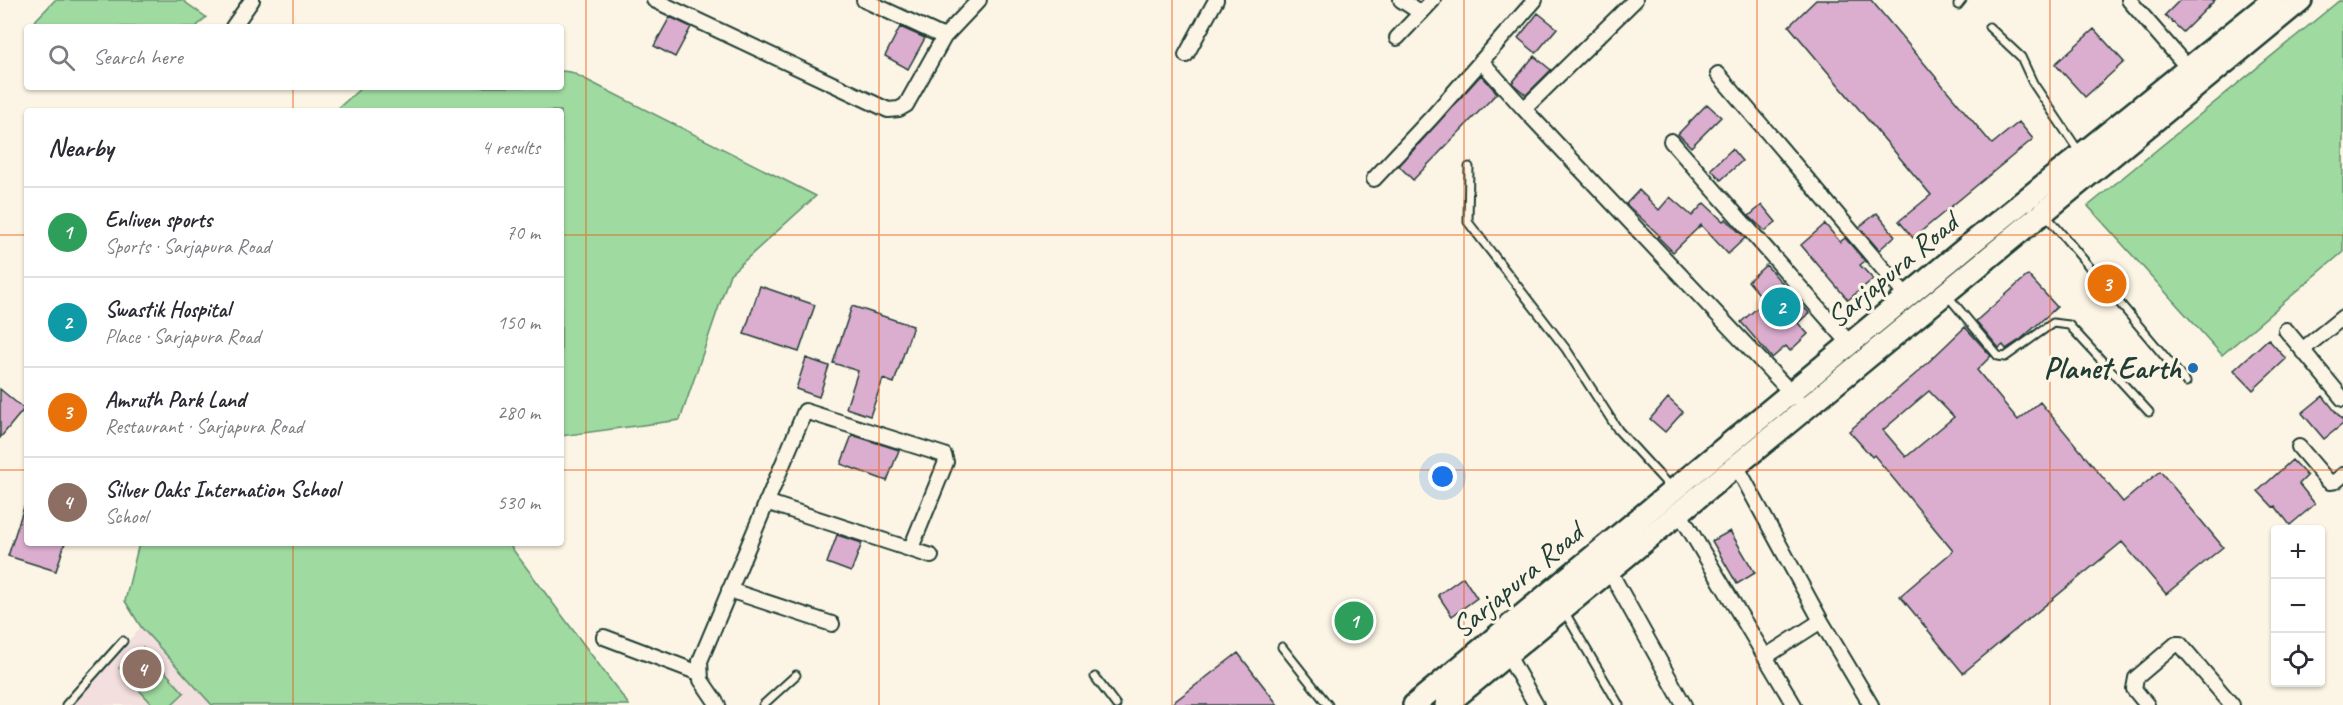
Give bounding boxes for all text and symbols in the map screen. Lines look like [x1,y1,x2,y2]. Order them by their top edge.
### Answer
search box [24,24,564,90]
icon: search [45,41,78,74]
text: Search here [93,43,183,71]
text: Nearby [48,131,113,164]
text: 4 results [481,135,540,160]
street label: Sarjapura Road [1818,201,1969,336]
text: Enliven sports [105,206,212,234]
text: 1 [63,220,72,245]
text: 70 m [506,220,540,245]
text: Sports · Sarjapura Road [105,234,270,259]
pin: 3 [2088,262,2126,306]
pin: 2 [1762,284,1800,330]
text: Swastik Hospital [105,296,230,324]
text: 2 [63,310,72,335]
text: 150 m [497,310,540,335]
text: Place · Sarjapura Road [105,324,260,349]
place label: Planet Earth [2044,349,2182,387]
marker: Planet Earth [2186,361,2200,375]
text: Amruth Park Land [105,386,245,414]
text: 3 [63,400,72,425]
text: 280 m [497,400,540,425]
text: Restaurant · Sarjapura Road [105,414,303,439]
your location [1428,462,1457,491]
text: Silver Oaks Internation School [105,476,339,504]
text: 4 [63,490,72,515]
text: 530 m [497,490,540,515]
text: School [105,504,148,529]
street label: Sarjapura Road [1443,511,1594,646]
map controls [2271,525,2325,687]
button: + [2271,525,2325,579]
button: − [2271,579,2325,633]
pin: 1 [1334,598,1374,644]
button: locate [2271,633,2325,687]
pin: 4 [122,646,162,692]

